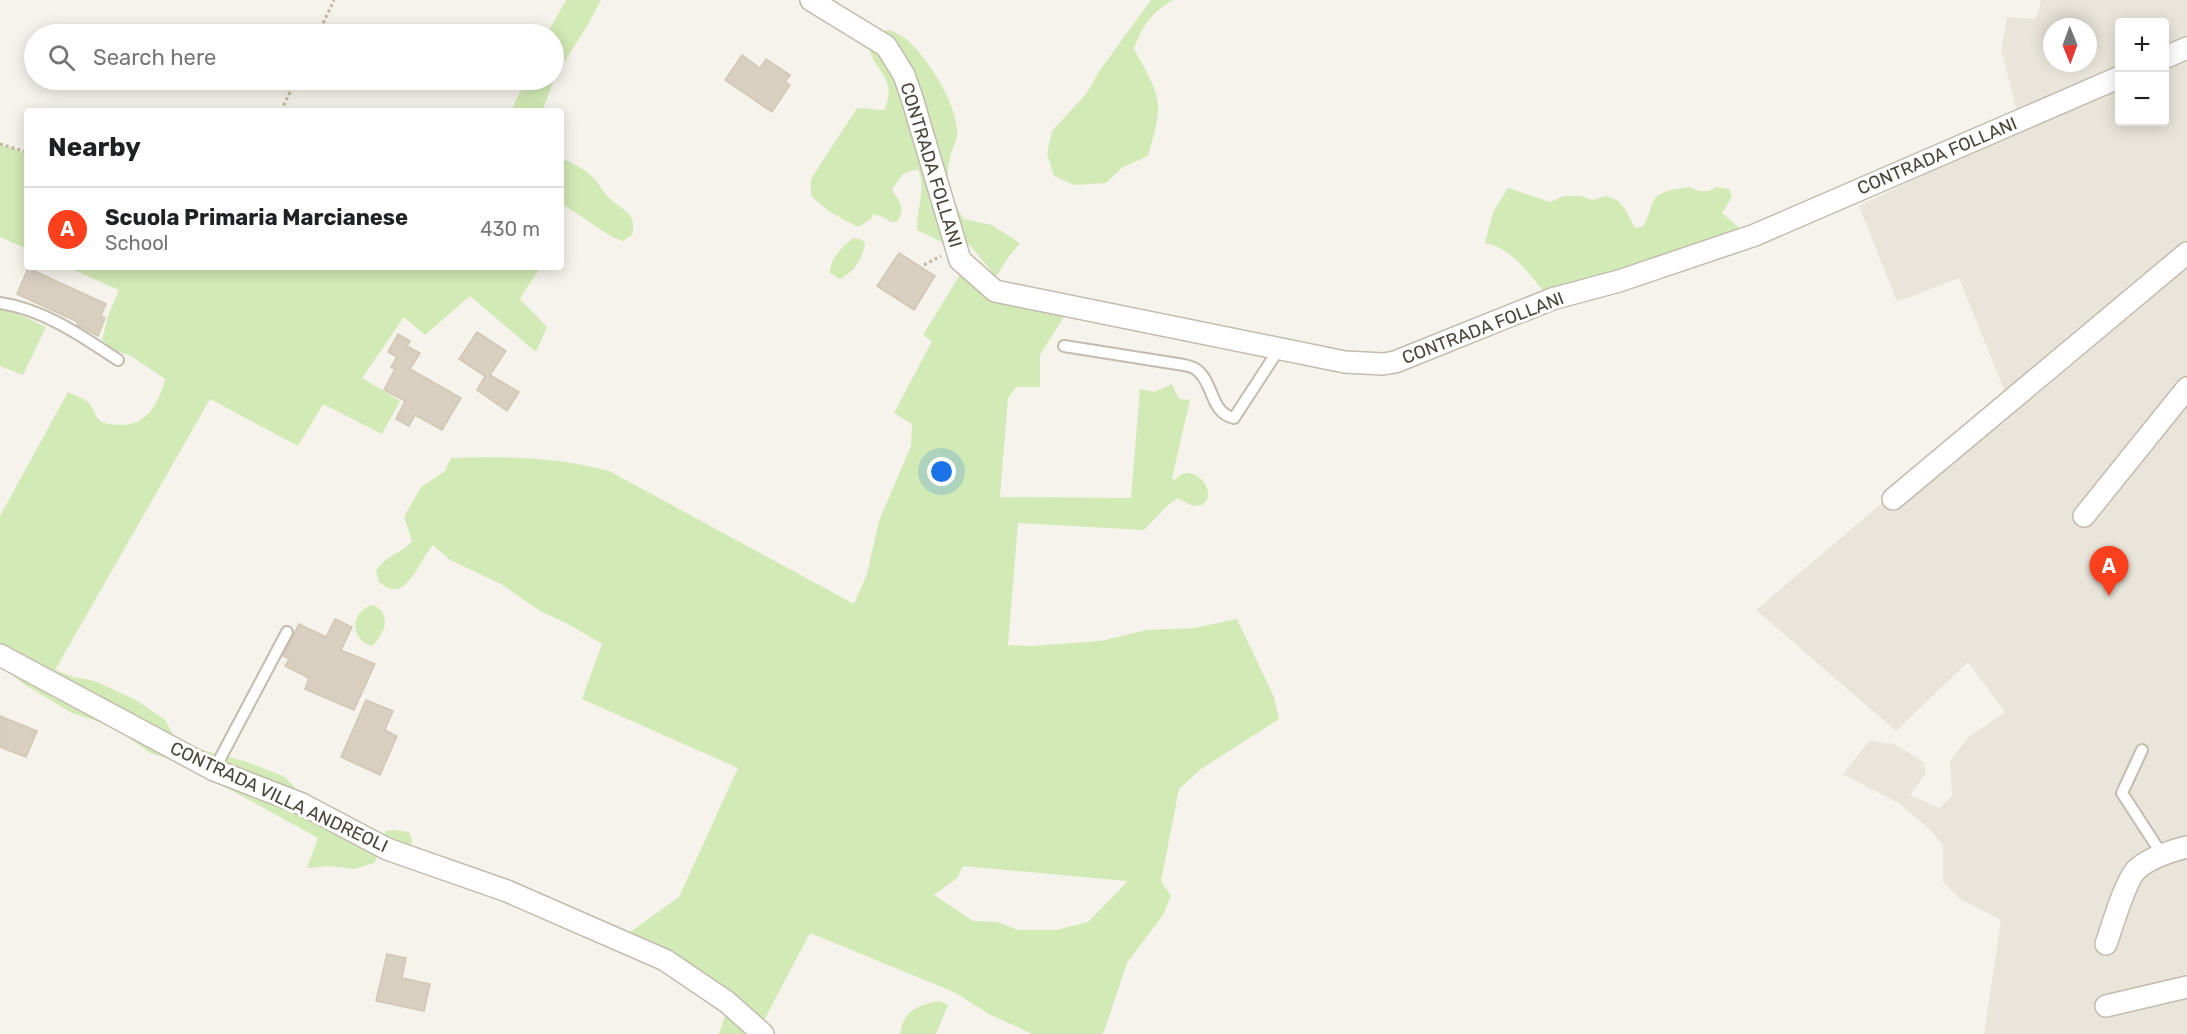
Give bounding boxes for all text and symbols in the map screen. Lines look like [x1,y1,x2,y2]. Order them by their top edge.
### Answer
north arrow [2043,18,2097,72]
map controls [2115,18,2169,126]
button: + [2115,18,2169,72]
search box [24,24,564,90]
icon: search [45,41,78,74]
text: Search here [93,44,216,71]
button: − [2115,72,2169,126]
street label: CONTRADA FOLLANI [895,80,967,250]
street label: CONTRADA FOLLANI [1854,112,2020,200]
text: Nearby [48,132,141,163]
text: Scuola Primaria Marcianese [105,204,408,231]
text: A [60,217,75,241]
text: 430 m [480,217,540,241]
text: School [105,231,168,255]
street label: CONTRADA FOLLANI [1399,287,1567,369]
your location [927,457,956,486]
pin: A [2090,546,2128,596]
street label: CONTRADA VILLA ANDREOLI [167,737,391,857]

